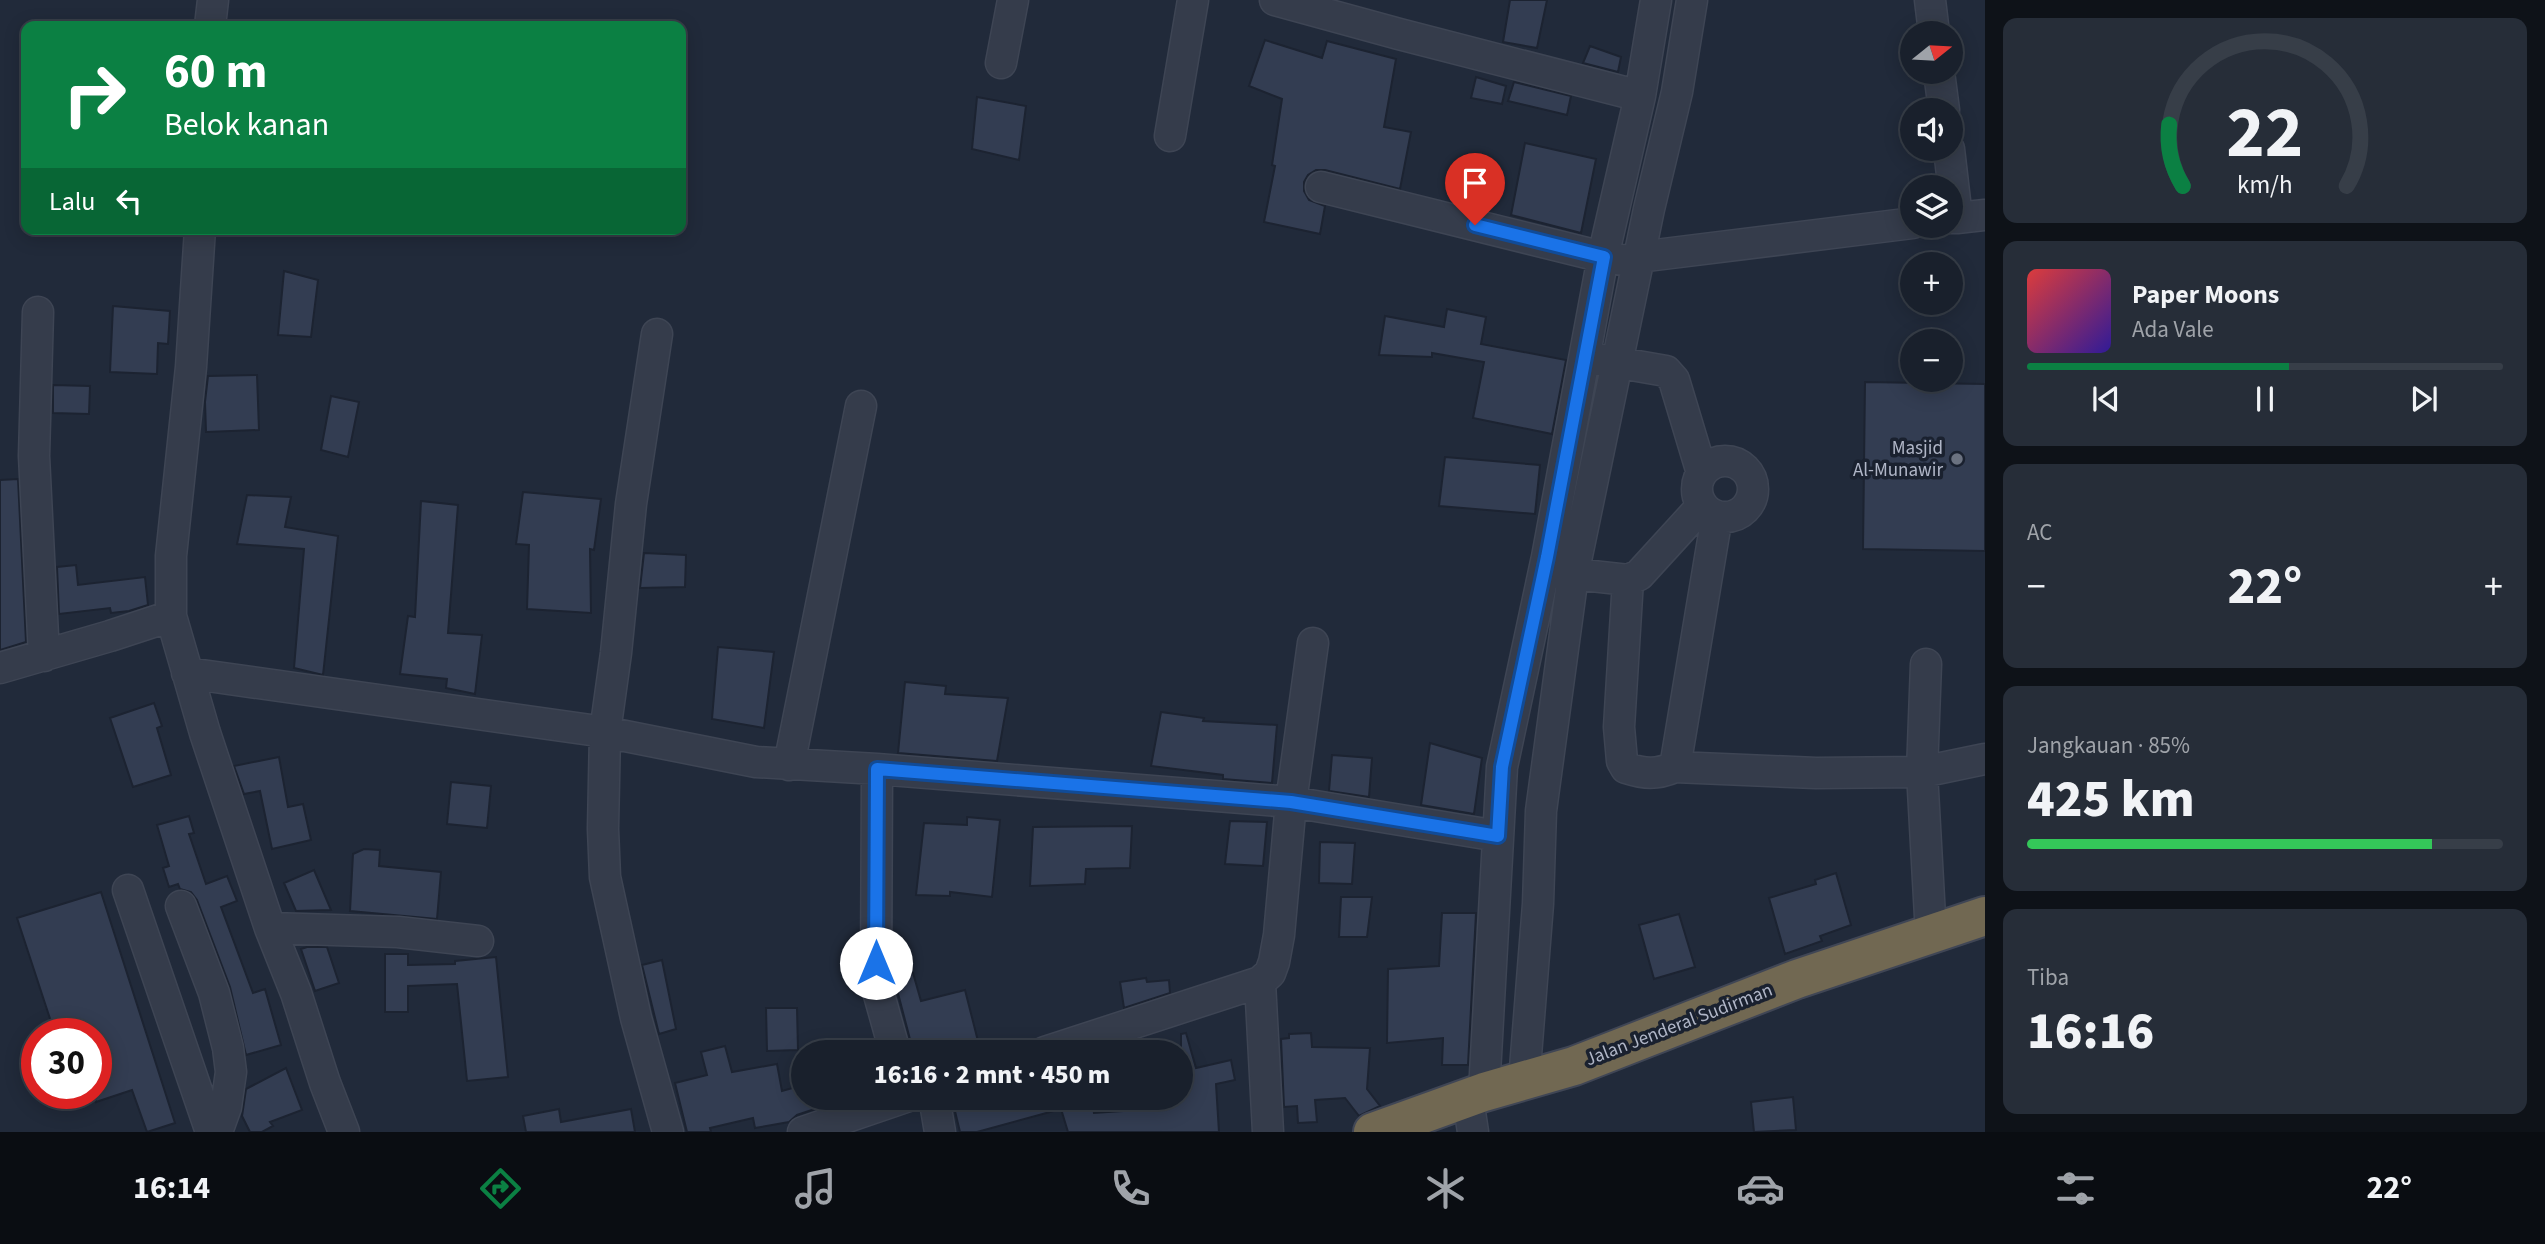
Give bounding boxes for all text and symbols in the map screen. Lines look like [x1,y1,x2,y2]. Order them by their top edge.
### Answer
north arrow [1900,21,1964,84]
map controls [1900,21,1963,392]
text: 60 m [164,37,268,107]
icon: right [49,49,140,140]
text: 22 [2227,82,2303,186]
button: sound [1900,98,1963,161]
text: Belok kanan [164,102,329,148]
pin [1445,153,1505,225]
icon: arrive [1456,164,1494,202]
text: km/h [2237,167,2293,203]
button: layers [1900,175,1963,238]
icon: left [110,182,148,220]
text: Lalu [49,183,96,220]
button: + [1900,252,1963,315]
text: Paper Moons [2132,276,2279,313]
text: Ada Vale [2132,313,2214,346]
button: − [1900,329,1963,392]
icon: previous [2087,380,2125,418]
icon: pause [2246,380,2284,418]
icon: next [2405,380,2443,418]
place label: Masjid Al-Munawir [1853,435,1943,484]
marker: Masjid Al-Munawir [1949,451,1965,467]
text: AC [2027,516,2052,549]
text: 22° [2228,550,2302,624]
text: − [2027,560,2046,614]
text: + [2484,560,2503,614]
text: Jangkauan · 85% [2027,729,2190,762]
text: 425 km [2027,763,2195,837]
position arrow [839,926,913,1000]
text: Tiba [2027,961,2069,994]
street label: Jalan Jenderal Sudirman [1581,977,1777,1073]
text: 16:16 [2027,995,2154,1069]
speed limit sign: 30 [21,1018,112,1109]
text: 16:16 · 2 mnt · 450 m [874,1056,1110,1093]
icon: directions [476,1164,525,1213]
icon: music [791,1164,840,1213]
icon: phone [1106,1164,1155,1213]
icon: climate [1421,1164,1470,1213]
icon: car [1736,1164,1785,1213]
icon: filters [2051,1164,2100,1213]
text: 16:14 [133,1165,210,1211]
text: 22° [2366,1165,2412,1211]

